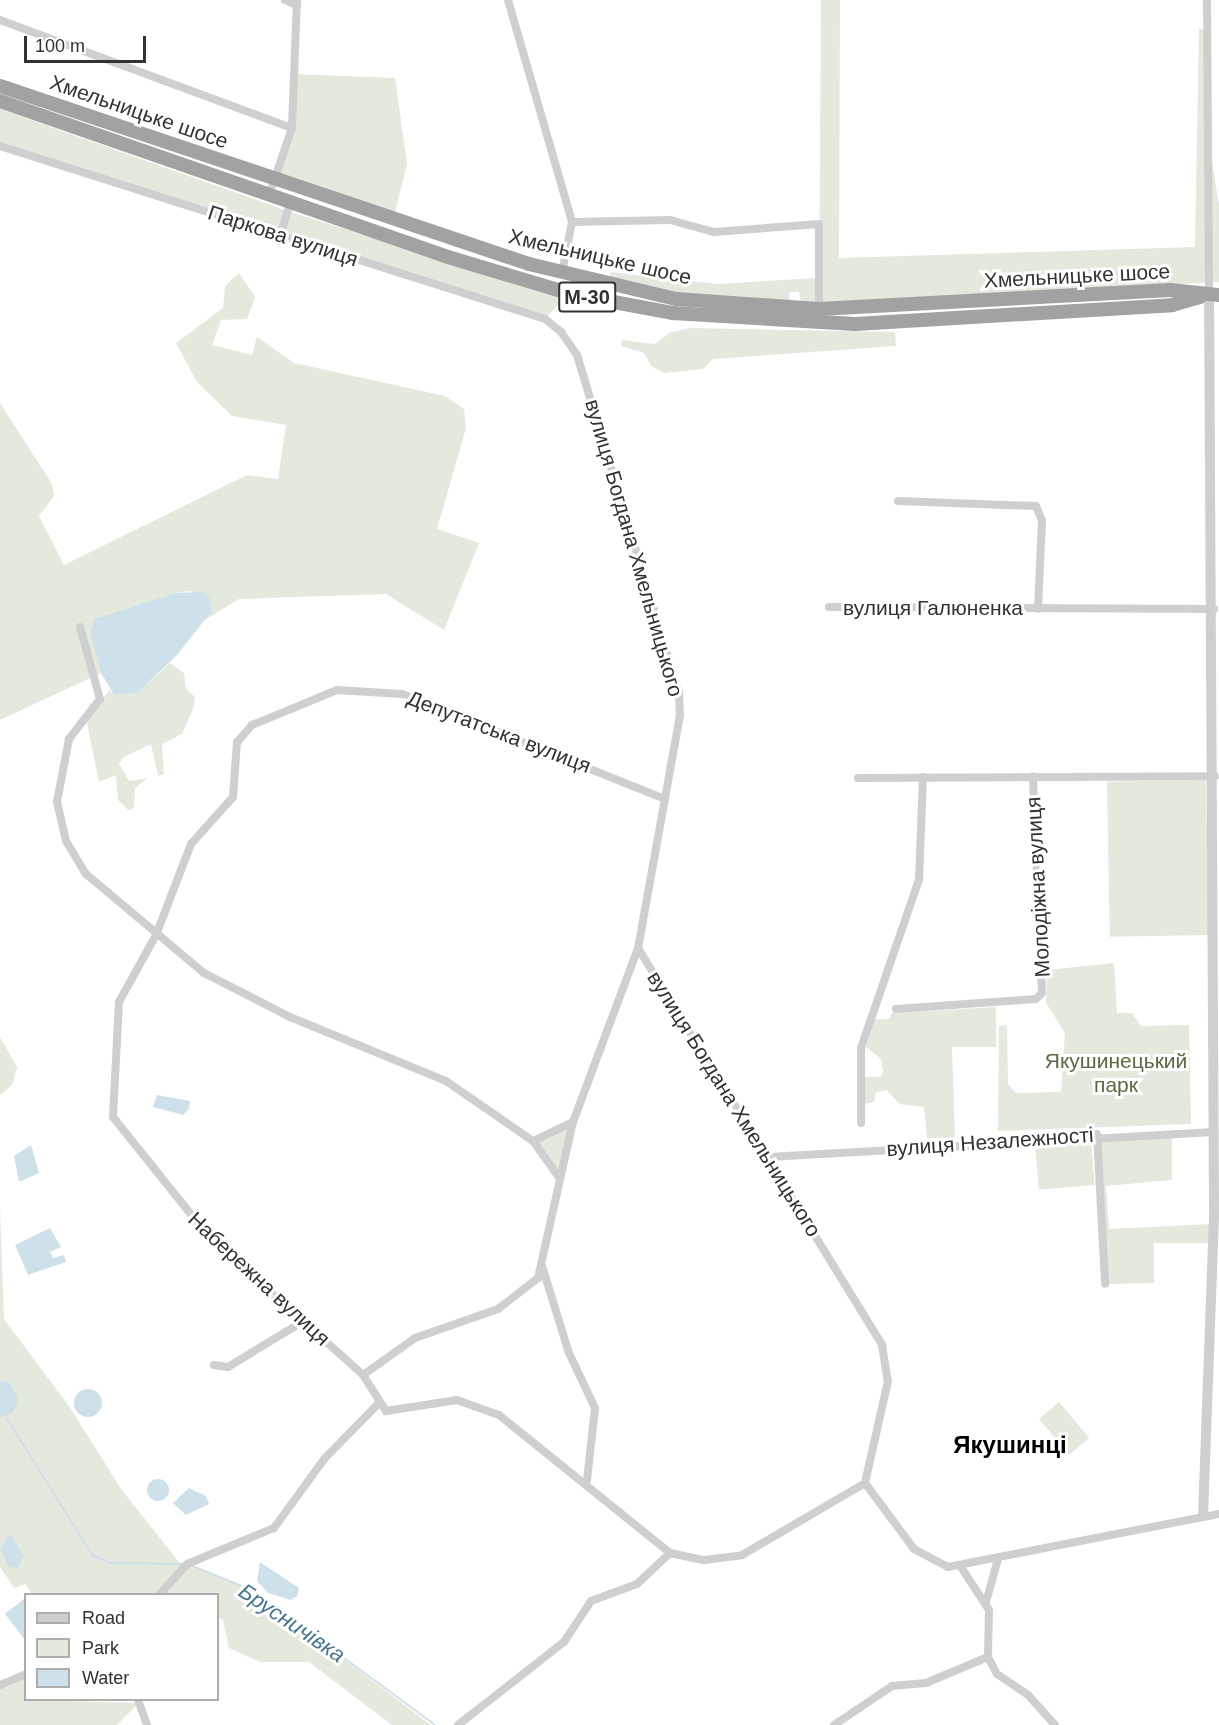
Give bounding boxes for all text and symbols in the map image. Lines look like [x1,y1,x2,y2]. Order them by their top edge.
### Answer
scale bar [27,24,148,62]
text: 100 m [35,36,85,56]
street label: Хмельницьке шосе [47,70,231,154]
street label: Паркова вулиця [205,200,361,272]
street label: Хмельницьке шосе [506,224,694,290]
street label: Хмельницьке шосе [983,259,1171,293]
road number: М-30 [557,280,617,314]
street label: вулиця Богдана Хмельницького [579,396,689,700]
street label: вулиця Галюненка [843,595,1023,621]
street label: Депутатська вулиця [404,685,594,779]
street label: Молодіжна вулиця [1021,796,1055,978]
street label: вулиця Богдана Хмельницького [642,967,826,1241]
park label: Якушинецький парк [1045,1048,1187,1098]
street label: вулиця Незалежності [886,1122,1094,1162]
street label: Набережна вулиця [183,1207,335,1351]
district label: Якушинці [953,1431,1067,1459]
water label: Брусничівка [234,1578,350,1668]
legend [24,1593,219,1701]
text: Road [82,1608,125,1628]
text: Park [82,1638,119,1658]
text: Water [82,1668,129,1688]

